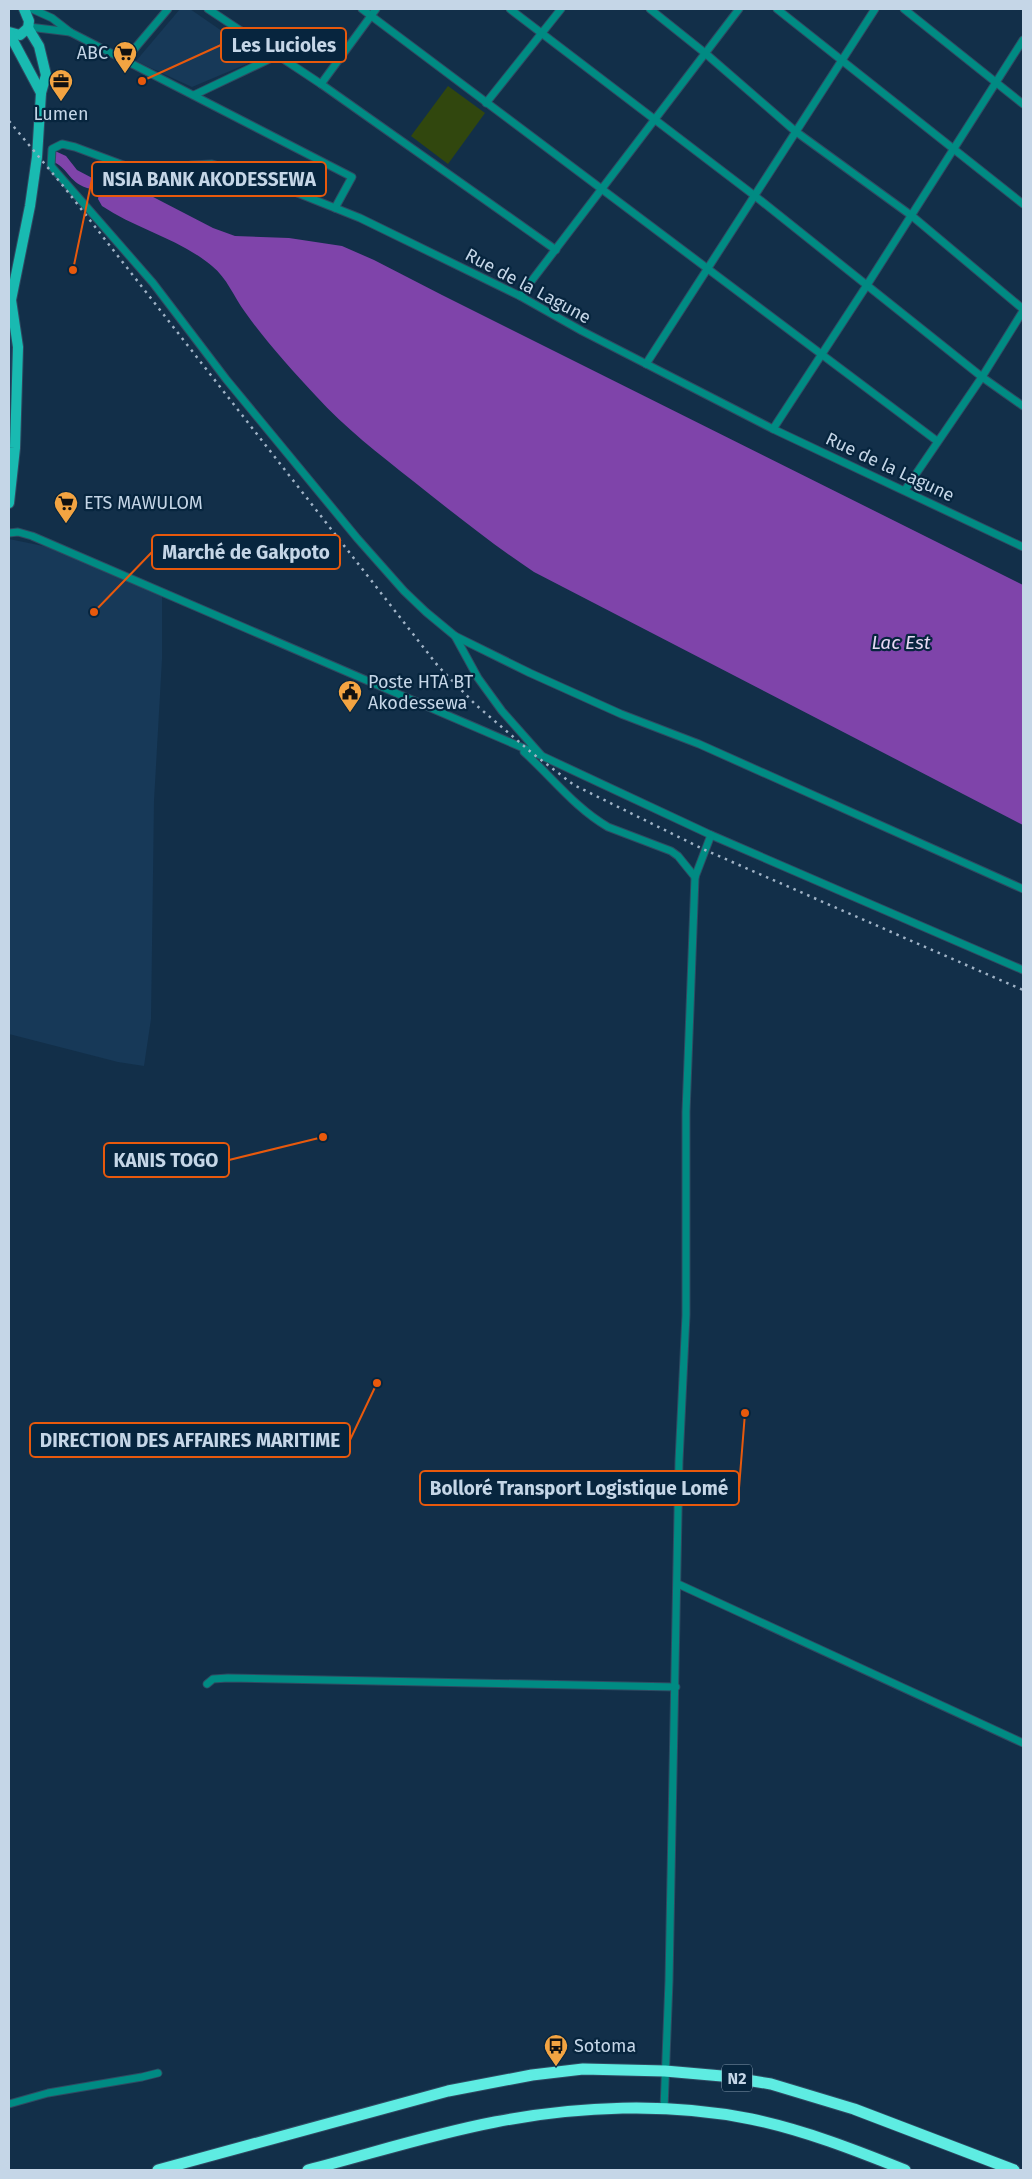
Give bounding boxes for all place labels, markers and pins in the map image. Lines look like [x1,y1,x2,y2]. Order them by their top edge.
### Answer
callout: Les Lucioles [221,28,346,62]
supermarket icon: ABC [112,40,138,74]
place label: ABC [77,42,108,64]
office icon: Lumen [48,68,74,102]
place label: Lumen [34,103,88,125]
callout: NSIA BANK AKODESSEWA [92,162,326,196]
supermarket icon: ETS MAWULOM [53,490,79,524]
place label: ETS MAWULOM [84,492,203,514]
callout: Marché de Gakpoto [152,535,340,569]
place label: Poste HTA BT Akodessewa [368,671,474,714]
public building icon: Poste HTA BT Akodessewa [337,679,363,713]
callout: KANIS TOGO [104,1143,229,1177]
callout: DIRECTION DES AFFAIRES MARITIME [30,1423,350,1457]
callout: Bolloré Transport Logistique Lomé [420,1471,739,1505]
bus stop icon: Sotoma [543,2033,569,2067]
place label: Sotoma [574,2035,636,2057]

